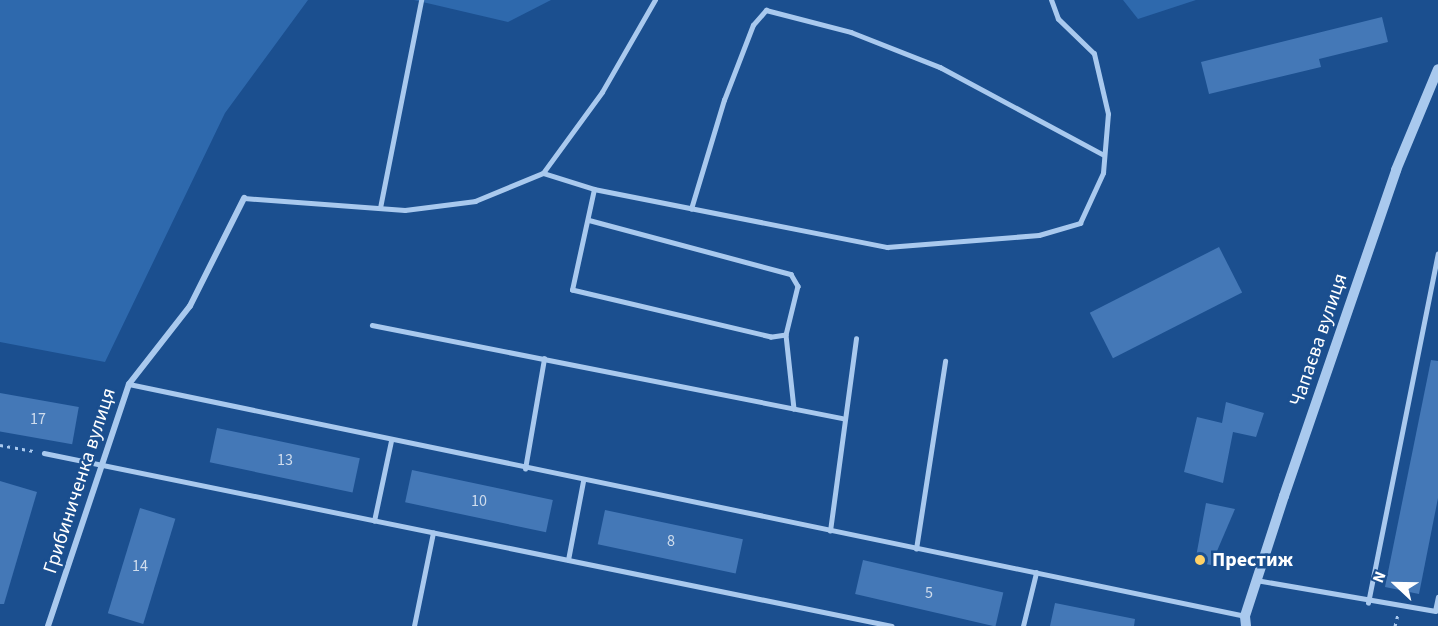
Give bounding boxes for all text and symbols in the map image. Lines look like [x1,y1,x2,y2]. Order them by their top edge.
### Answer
street label: Чапаєва вулиця [1285,270,1353,410]
street label: Грибиниченка вулиця [39,385,121,577]
house number: 17 [30,409,46,429]
house number: 13 [277,450,293,470]
house number: 10 [471,491,487,511]
house number: 8 [667,531,675,551]
place label: Престиж [1212,548,1293,572]
marker: Престиж [1193,553,1207,567]
north arrow [1366,554,1426,614]
house number: 14 [132,556,148,576]
text: N [1367,568,1391,586]
house number: 5 [925,583,933,603]

